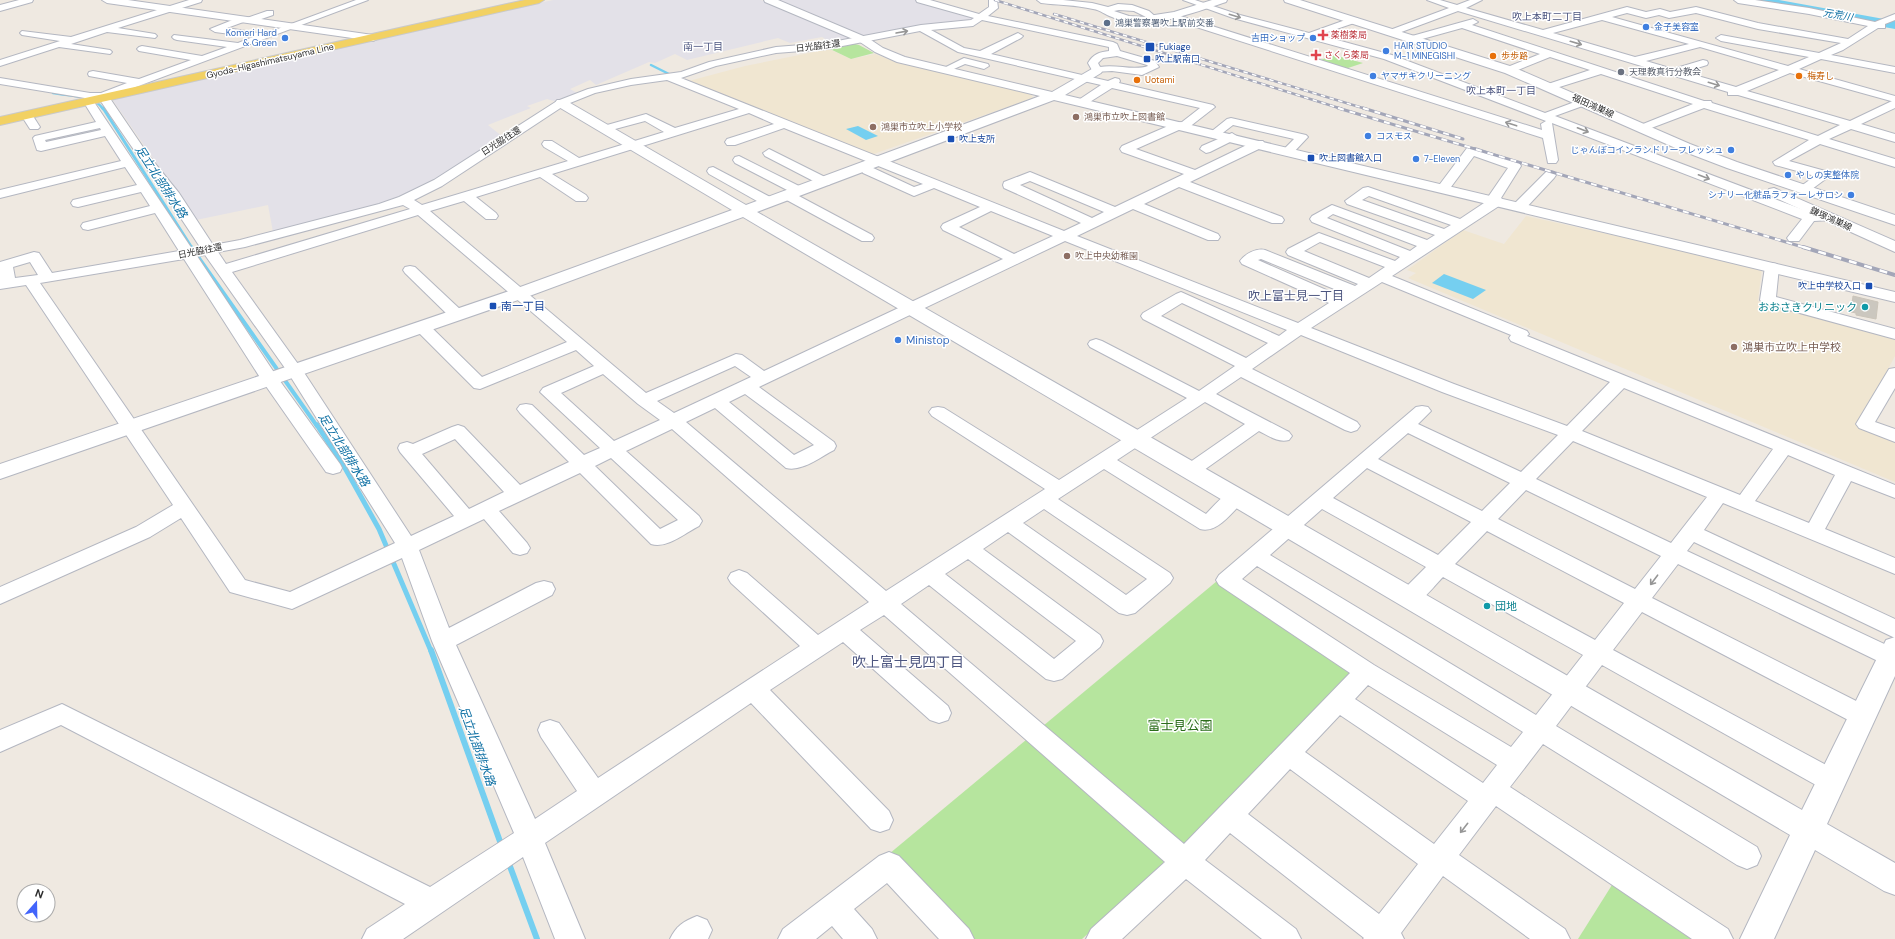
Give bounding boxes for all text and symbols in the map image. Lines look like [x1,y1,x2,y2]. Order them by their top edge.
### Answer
water label: 元荒川 [1822,6,1855,24]
district label: 吹上本町二丁目 [1512,10,1582,23]
one-way arrow [1228,13,1241,20]
place label: 鴻巣警察署吹上駅前交番 [1115,17,1214,29]
marker: 鴻巣警察署吹上駅前交番 [1102,18,1112,28]
place label: 金子美容室 [1654,21,1699,33]
marker: 金子美容室 [1641,22,1651,32]
place label: Komeri Hard & Green [226,27,277,49]
one-way arrow [895,28,908,36]
place label: 薬樹薬局 [1331,29,1367,41]
marker: 薬樹薬局 [1318,30,1328,40]
place label: 吉田ショップ [1251,32,1305,44]
marker: Komeri Hard & Green [280,33,290,43]
marker: 吉田ショップ [1308,33,1318,43]
street label: 日光脇往還 [795,37,841,55]
street label: Gyoda-Higashimatsuyama Line [205,40,335,82]
district label: 南一丁目 [683,40,723,53]
place label: HAIR STUDIO M-1 MINEGISHI [1394,40,1455,62]
one-way arrow [1570,40,1583,47]
marker: Fukiage [1144,41,1156,53]
place label: Fukiage [1159,41,1191,53]
marker: HAIR STUDIO M-1 MINEGISHI [1381,46,1391,56]
place label: さくら薬局 [1324,49,1369,61]
marker: さくら薬局 [1311,50,1321,60]
place label: 歩歩路 [1501,50,1528,62]
marker: 歩歩路 [1488,51,1498,61]
place label: 吹上駅南口 [1155,53,1200,65]
marker: 吹上駅南口 [1142,54,1152,64]
place label: 天理教真行分教会 [1629,66,1701,78]
marker: 天理教真行分教会 [1616,67,1626,77]
place label: ヤマザキクリーニング [1381,70,1471,82]
place label: 梅寿し [1807,70,1834,82]
marker: ヤマザキクリーニング [1368,71,1378,81]
marker: 梅寿し [1794,71,1804,81]
place label: Uotami [1145,74,1175,86]
marker: Uotami [1132,75,1142,85]
one-way arrow [1708,81,1720,89]
district label: 吹上本町一丁目 [1466,84,1536,97]
street label: 福田鴻巣線 [1570,91,1617,121]
place label: 鴻巣市立吹上図書館 [1084,111,1165,123]
marker: 鴻巣市立吹上図書館 [1071,112,1081,122]
one-way arrow [1504,120,1517,127]
place label: 鴻巣市立吹上小学校 [881,121,962,133]
marker: 鴻巣市立吹上小学校 [868,122,878,132]
street label: 日光脇往還 [479,124,523,158]
one-way arrow [1576,127,1588,135]
place label: コスモス [1376,130,1412,142]
marker: コスモス [1363,131,1373,141]
place label: 吹上支所 [959,133,995,145]
marker: 吹上支所 [946,134,956,144]
water label: 足立北部排水路 [131,142,191,222]
place label: じゃんぼコインランドリーフレッシュ [1571,144,1723,156]
marker: じゃんぼコインランドリーフレッシュ [1726,145,1736,155]
place label: 吹上図書館入口 [1319,152,1382,164]
marker: 吹上図書館入口 [1306,153,1316,163]
place label: 7-Eleven [1424,153,1460,165]
marker: 7-Eleven [1411,154,1421,164]
place label: やしの実整体院 [1796,169,1859,181]
marker: やしの実整体院 [1783,170,1793,180]
one-way arrow [1698,173,1710,181]
place label: シナリー化粧品ラフォーレサロン [1708,189,1843,201]
marker: シナリー化粧品ラフォーレサロン [1846,190,1856,200]
street label: 鎌塚鴻巣線 [1808,204,1855,234]
street label: 日光脇往還 [177,241,223,261]
place label: 吹上中央幼稚園 [1075,250,1138,262]
marker: 吹上中央幼稚園 [1062,251,1072,261]
place label: 吹上中学校入口 [1798,280,1861,292]
marker: 吹上中学校入口 [1864,281,1874,291]
district label: 吹上富士見一丁目 [1248,288,1344,304]
place label: 南一丁目 [501,299,545,313]
place label: おおさきクリニック [1758,300,1857,314]
marker: 南一丁目 [488,301,498,311]
marker: おおさきクリニック [1860,302,1870,312]
place label: Ministop [906,333,950,347]
marker: Ministop [893,335,903,345]
place label: 鴻巣市立吹上中学校 [1742,340,1841,354]
marker: 鴻巣市立吹上中学校 [1729,342,1739,352]
water label: 足立北部排水路 [315,410,374,491]
one-way arrow [1649,575,1658,586]
place label: 団地 [1495,599,1517,613]
marker: 団地 [1482,601,1492,611]
district label: 吹上富士見四丁目 [852,653,964,671]
water label: 足立北部排水路 [455,704,499,789]
park label: 富士見公園 [1147,717,1213,734]
one-way arrow [1459,822,1468,833]
north arrow [16,883,56,923]
text: N [33,886,46,902]

